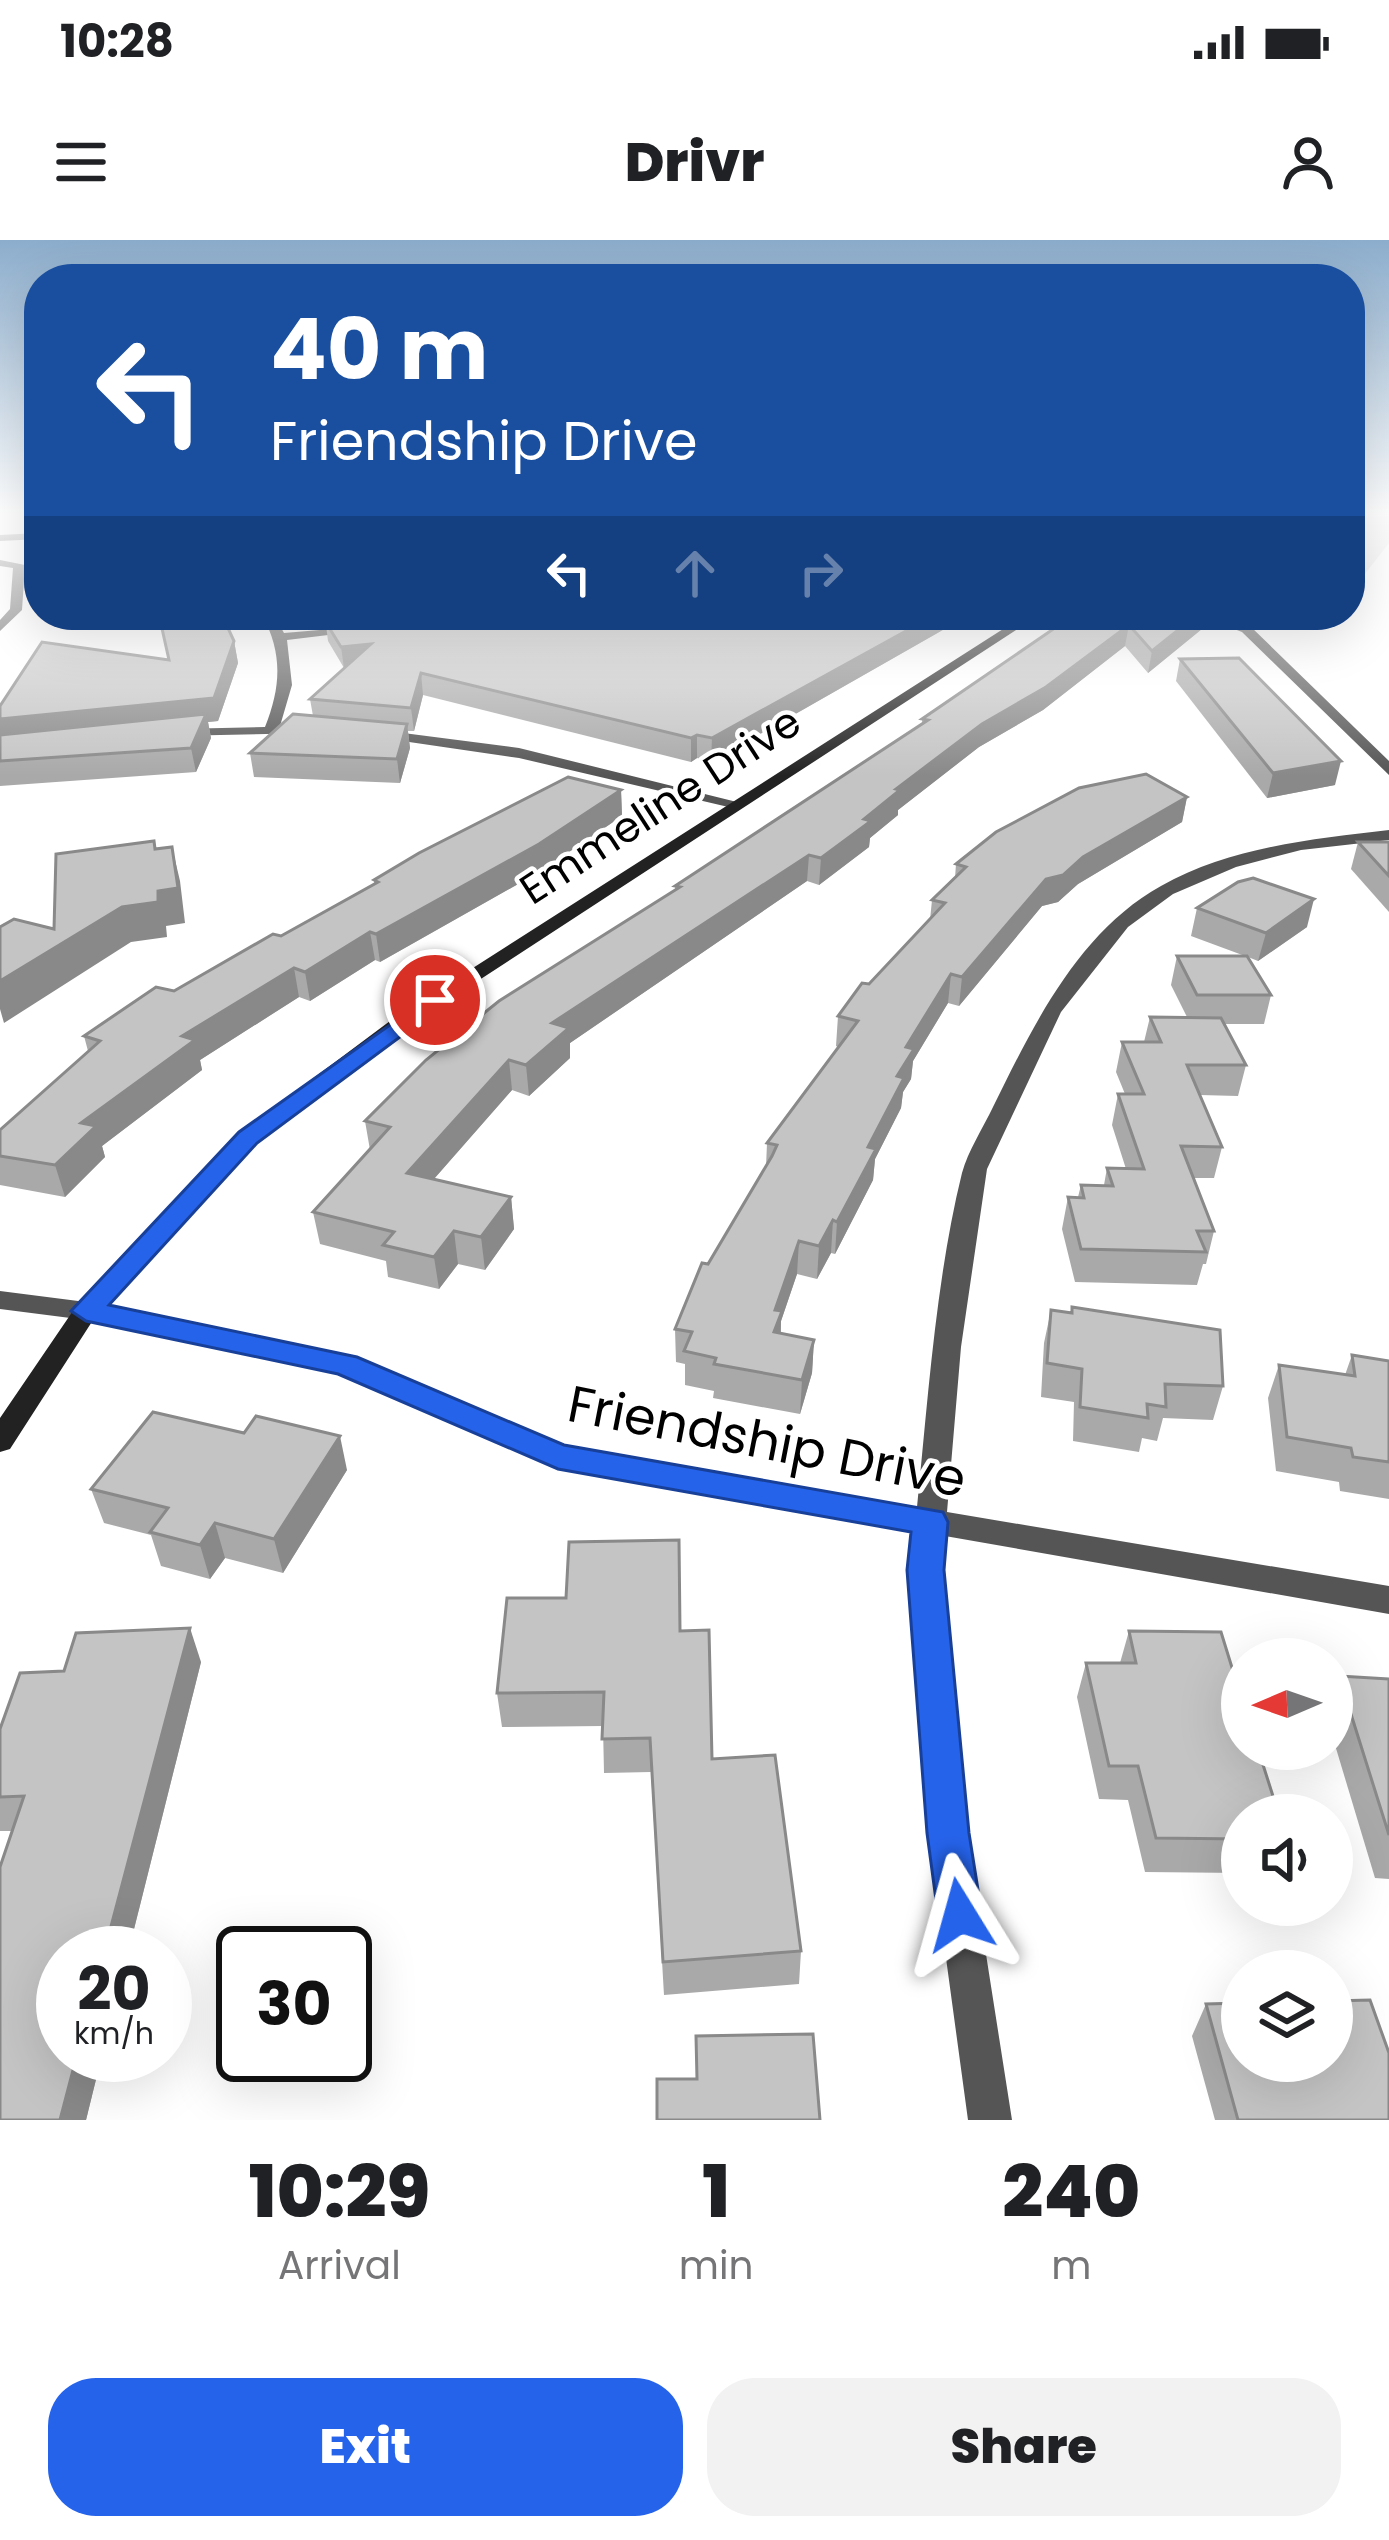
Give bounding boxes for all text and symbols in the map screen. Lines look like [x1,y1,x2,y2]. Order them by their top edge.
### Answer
text: 10:28 [60,10,174,73]
text: Drivr [625,124,764,200]
icon: menu [48,129,114,195]
icon: person [1275,129,1341,195]
text: 40 m [270,291,488,408]
icon: left [72,312,228,468]
text: Friendship Drive [270,403,698,479]
icon: left [536,540,602,606]
icon: ahead [662,540,728,606]
icon: right [788,540,854,606]
street label: Emmeline Drive [508,692,812,918]
pin [384,949,486,1051]
icon: arrive [402,967,468,1033]
street label: Friendship Drive [562,1367,972,1515]
north arrow [1221,1638,1353,1770]
map controls [1221,1638,1353,2082]
button: sound [1221,1794,1353,1926]
position arrow [897,1852,1023,1978]
speed limit sign: 30 [216,1926,372,2082]
text: 20 [77,1947,151,2031]
button: layers [1221,1950,1353,2082]
text: km/h [74,2012,154,2055]
text: 10:29 [249,2141,430,2242]
text: 1 [702,2141,730,2242]
text: 240 [1002,2141,1140,2242]
text: Arrival [278,2238,401,2293]
text: min [679,2238,754,2293]
text: m [1051,2238,1091,2293]
button: Exit [48,2378,683,2516]
button: Share [707,2378,1341,2516]

